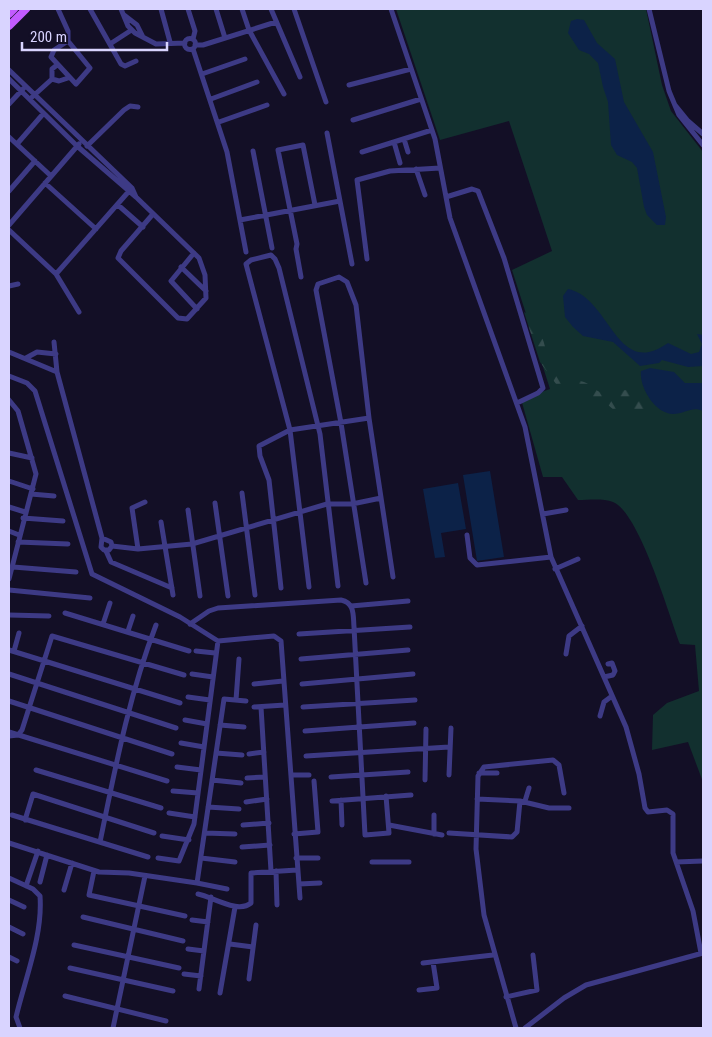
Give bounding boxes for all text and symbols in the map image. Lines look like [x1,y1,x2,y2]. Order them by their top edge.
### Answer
scale bar [22,20,168,52]
text: 200 m [30,28,67,46]

